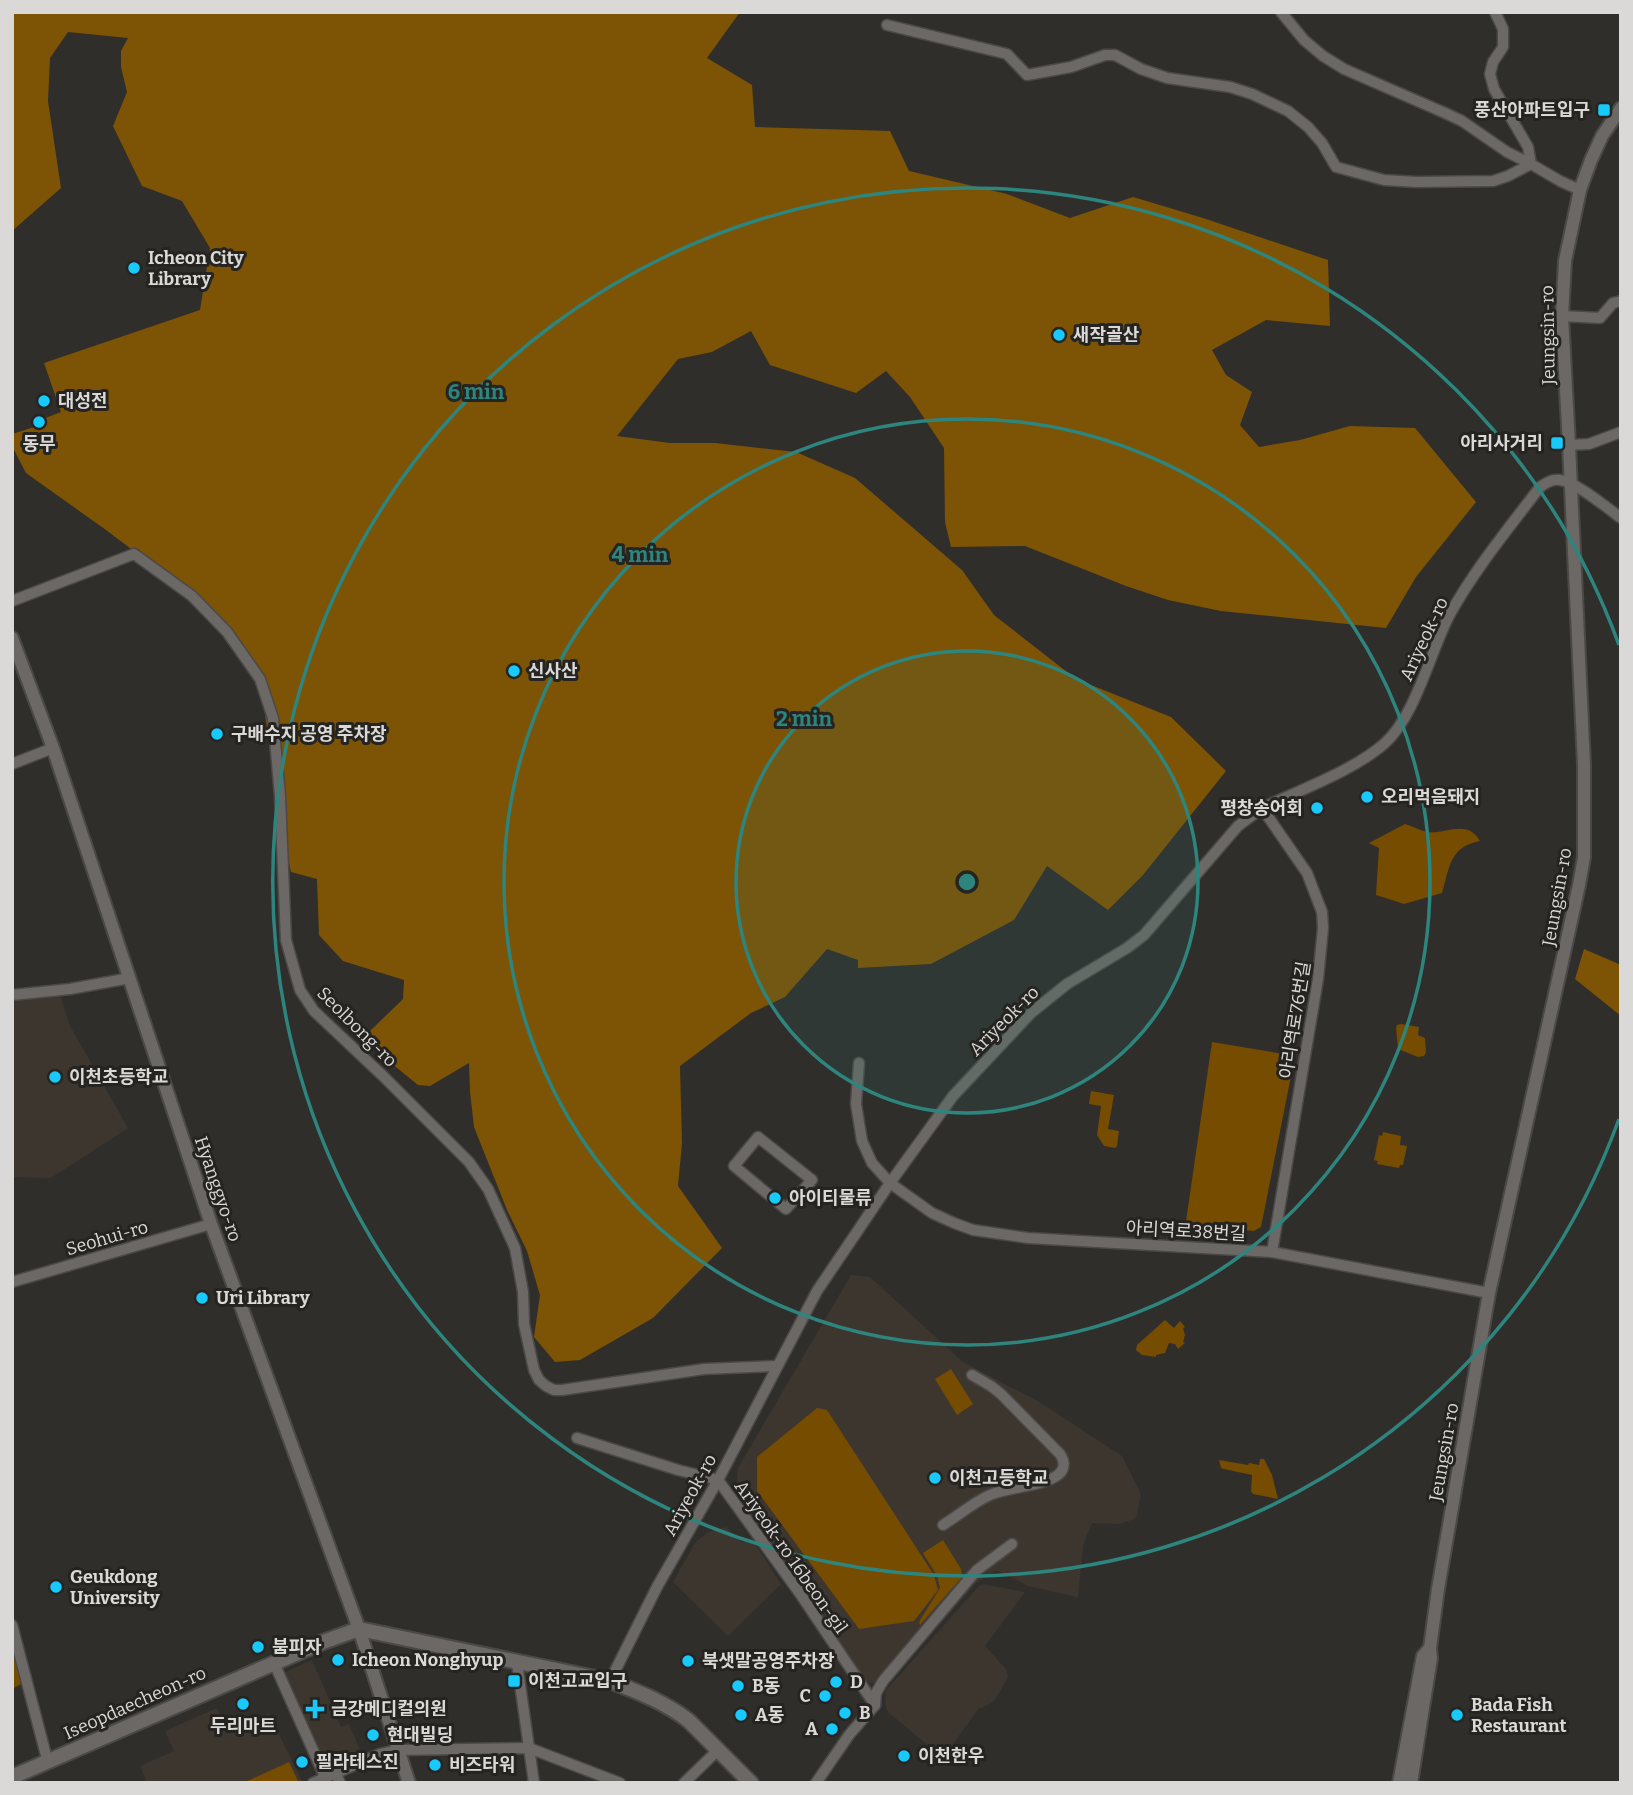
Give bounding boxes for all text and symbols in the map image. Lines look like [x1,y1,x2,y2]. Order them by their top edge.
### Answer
place label: 풍산아파트입구 [1474,99,1590,121]
marker: 풍산아파트입구 [1596,102,1612,118]
place label: Icheon City Library [148,247,245,290]
marker: Icheon City Library [126,260,142,276]
street label: Jeungsin-ro [1536,285,1560,386]
place label: 새작골산 [1073,324,1140,346]
marker: 새작골산 [1051,327,1067,343]
text: 6 min [448,379,505,405]
place label: 대성전 [58,390,108,412]
marker: 대성전 [36,393,52,409]
marker: 동무 [31,414,47,430]
place label: 아리사거리 [1460,432,1543,454]
place label: 동무 [22,433,56,455]
marker: 아리사거리 [1549,435,1565,451]
text: 4 min [612,542,669,568]
street label: Ariyeok-ro [1395,594,1453,684]
place label: 신사산 [528,660,578,682]
marker: 신사산 [506,663,522,679]
text: 2 min [776,706,832,732]
place label: 구배수지 공영 주차장 [231,723,387,745]
marker: 구배수지 공영 주차장 [209,726,225,742]
place label: 오리먹음돼지 [1381,786,1480,808]
marker: 오리먹음돼지 [1359,789,1375,805]
place label: 평창송어회 [1220,797,1303,819]
marker: 평창송어회 [1309,800,1325,816]
street label: Jeungsin-ro [1537,846,1576,949]
centre of rings [955,870,979,894]
street label: 아리역로76번길 [1275,960,1315,1080]
street label: Ariyeok-ro [964,981,1044,1061]
street label: Seolbong-ro [312,982,402,1072]
place label: 이천초등학교 [69,1066,168,1088]
marker: 이천초등학교 [47,1069,63,1085]
street label: Hyanggyo-ro [190,1133,246,1245]
place label: 아이티물류 [789,1187,872,1209]
marker: 아이티물류 [767,1190,783,1206]
street label: Seohui-ro [63,1216,151,1260]
street label: 아리역로38번길 [1125,1217,1247,1245]
place label: Uri Library [216,1287,311,1309]
marker: Uri Library [194,1290,210,1306]
street label: Jeungsin-ro [1424,1401,1463,1504]
street label: Ariyeok-ro [659,1450,721,1540]
place label: 이천고등학교 [949,1467,1048,1489]
marker: 이천고등학교 [927,1470,943,1486]
street label: Ariyeok-ro 16beon-gil [730,1476,852,1638]
place label: Geukdong University [70,1566,161,1609]
marker: Geukdong University [48,1579,64,1595]
place label: 붐피자 [272,1636,322,1658]
marker: 붐피자 [250,1639,266,1655]
place label: Icheon Nonghyup [352,1649,503,1671]
place label: 북샛말공영주차장 [702,1650,835,1672]
marker: Icheon Nonghyup [330,1652,346,1668]
marker: 북샛말공영주차장 [680,1653,696,1669]
street label: Iseopdaecheon-ro [60,1662,210,1744]
place label: 이천고교입구 [528,1670,627,1692]
place label: D [850,1671,863,1693]
marker: 이천고교입구 [506,1673,522,1689]
marker: D [828,1674,844,1690]
place label: B동 [752,1675,780,1697]
marker: B동 [730,1678,746,1694]
place label: C [800,1685,811,1707]
marker: C [817,1688,833,1704]
place label: Bada Fish Restaurant [1471,1694,1567,1737]
marker: 두리마트 [235,1696,251,1712]
place label: 금강메디컬의원 [331,1698,447,1720]
marker: 금강메디컬의원 [305,1699,325,1719]
place label: B [859,1702,871,1724]
place label: A동 [755,1704,784,1726]
marker: B [837,1705,853,1721]
marker: A동 [733,1707,749,1723]
marker: Bada Fish Restaurant [1449,1707,1465,1723]
place label: 두리마트 [210,1715,276,1737]
place label: A [805,1718,818,1740]
marker: A [824,1721,840,1737]
place label: 현대빌딩 [387,1724,453,1746]
marker: 현대빌딩 [365,1727,381,1743]
place label: 이천한우 [918,1745,984,1767]
marker: 이천한우 [896,1748,912,1764]
place label: 필라테스진 [316,1751,399,1773]
marker: 필라테스진 [294,1754,310,1770]
place label: 비즈타워 [449,1754,515,1776]
marker: 비즈타워 [427,1757,443,1773]

